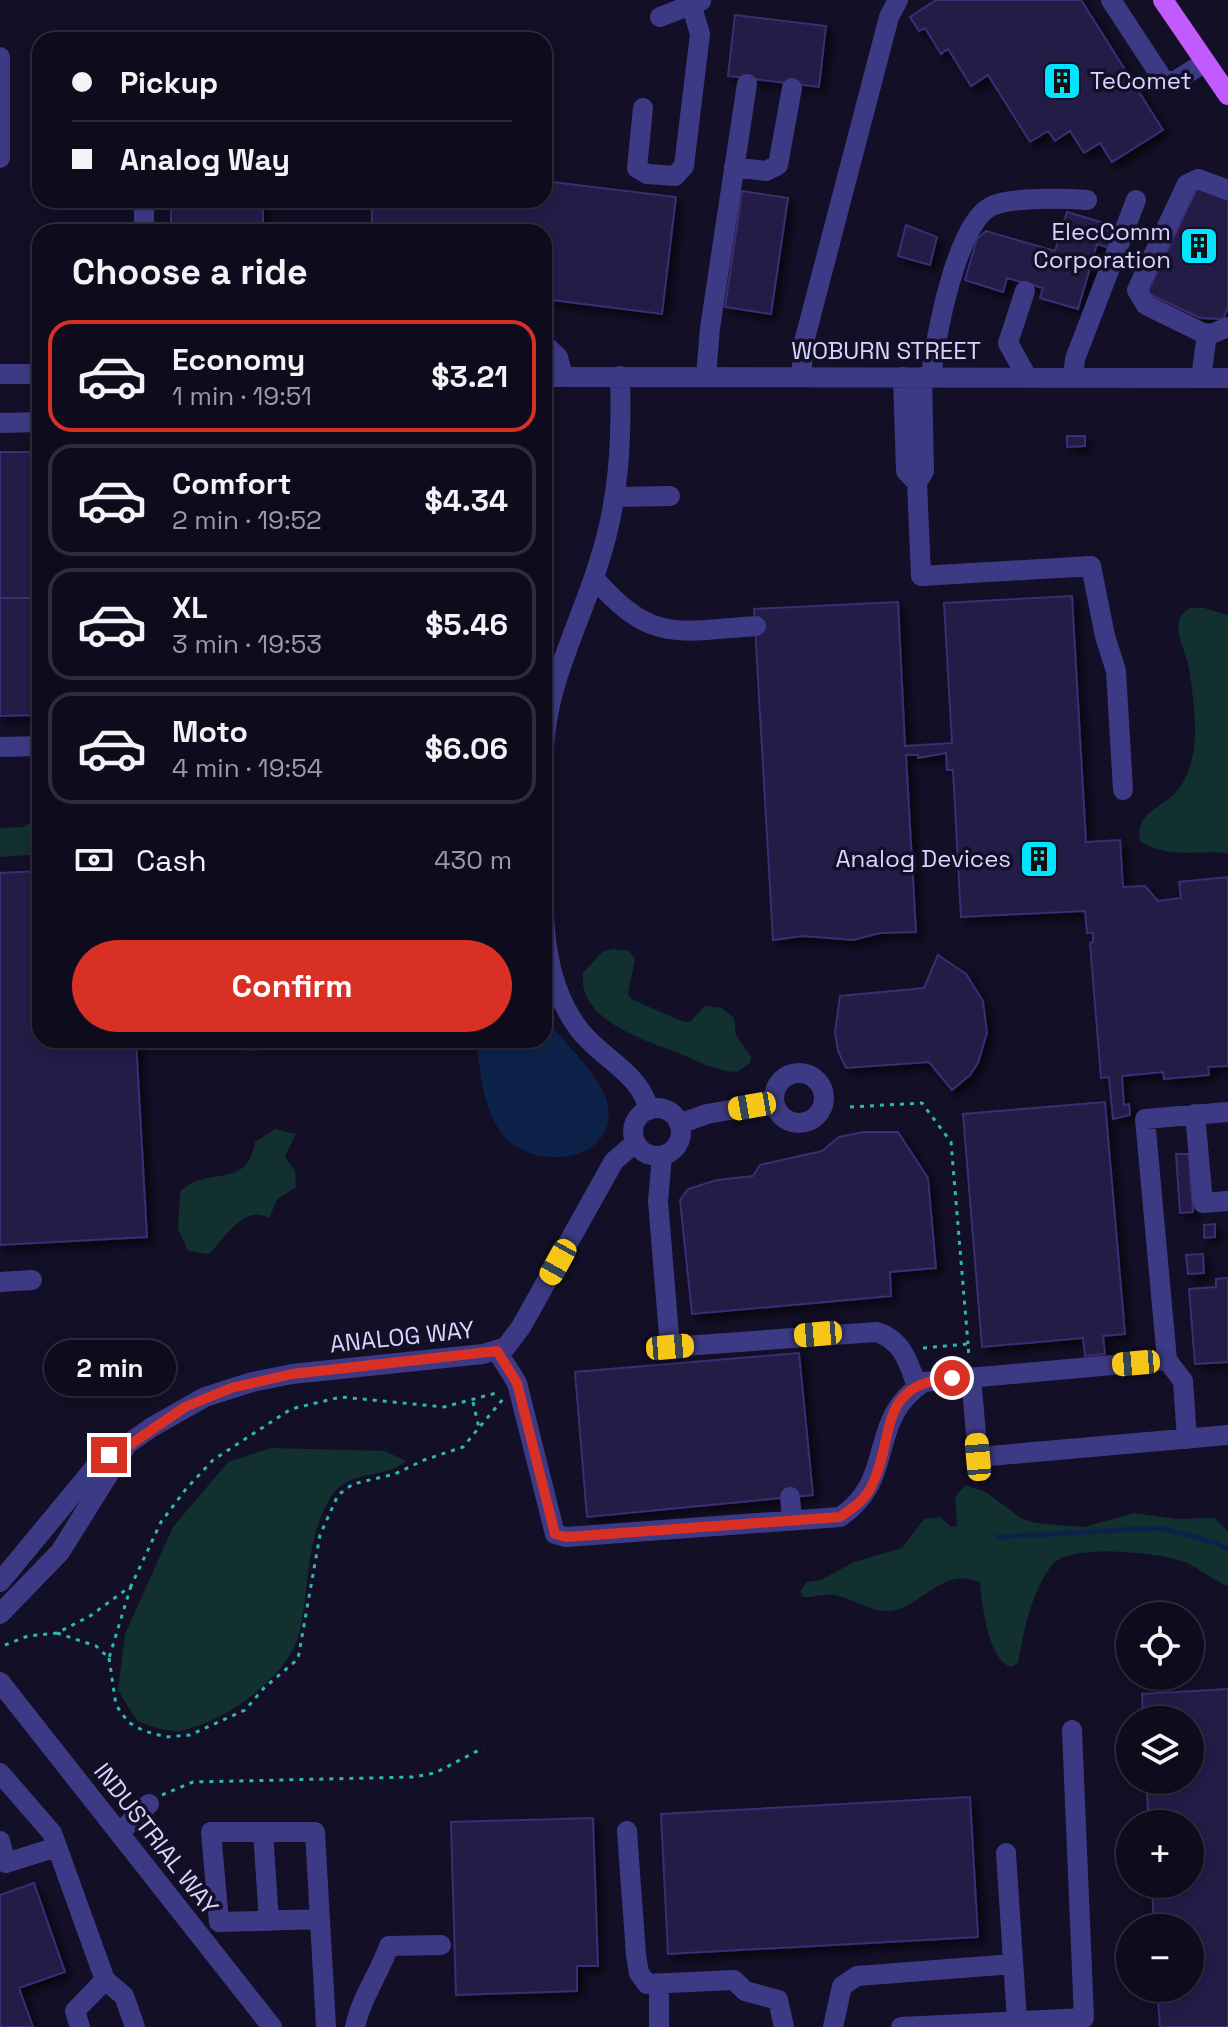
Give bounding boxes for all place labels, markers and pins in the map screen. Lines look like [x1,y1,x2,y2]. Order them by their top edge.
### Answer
building icon: TeComet [1041,60,1083,102]
place label: TeComet [1090,65,1192,96]
place label: ElecComm Corporation [1033,216,1171,275]
building icon: ElecComm Corporation [1178,225,1220,267]
building icon: Analog Devices [1018,838,1060,880]
place label: Analog Devices [835,843,1011,874]

